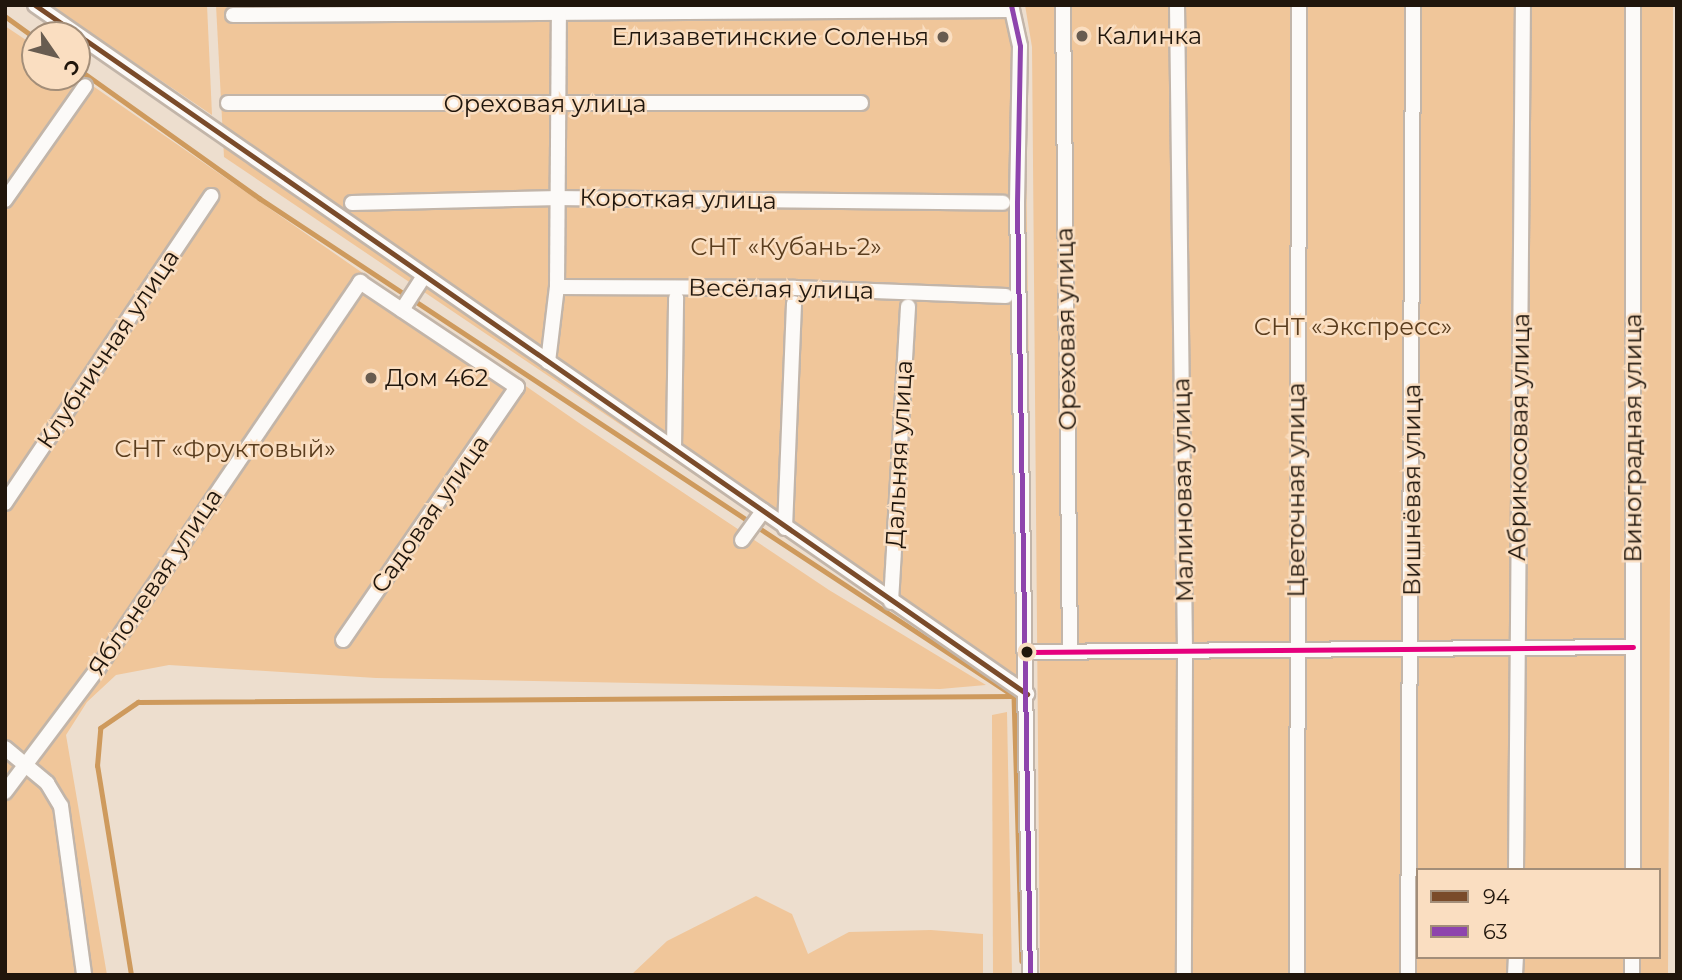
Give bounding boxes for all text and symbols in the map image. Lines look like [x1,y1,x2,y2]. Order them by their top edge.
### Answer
north arrow [21,21,91,91]
place label: Калинка [1096,22,1202,50]
place label: Елизаветинские Соленья [612,23,929,51]
marker: Калинка [1074,28,1090,44]
marker: Елизаветинские Соленья [935,29,951,45]
text: С [59,55,85,79]
street label: Ореховая улица [443,90,647,118]
street label: Короткая улица [579,183,777,215]
street label: Ореховая улица [1050,227,1082,431]
park label: СНТ «Кубань-2» [690,233,882,261]
street label: Клубничная улица [31,244,185,454]
street label: Весёлая улица [688,273,874,305]
park label: СНТ «Экспресс» [1254,313,1452,341]
street label: Абрикосовая улица [1502,313,1536,561]
street label: Виноградная улица [1619,313,1647,563]
street label: Дальняя улица [880,359,918,549]
place label: Дом 462 [385,364,488,392]
marker: Дом 462 [363,370,379,386]
street label: Малиновая улица [1167,377,1199,603]
street label: Цветочная улица [1282,382,1310,598]
street label: Вишнёвая улица [1398,384,1426,596]
street label: Садовая улица [365,429,495,599]
park label: СНТ «Фруктовый» [114,435,336,463]
street label: Яблоневая улица [82,483,228,681]
unlabelled marker [1020,645,1034,659]
legend [1416,868,1661,959]
text: 94 [1483,884,1510,909]
text: 63 [1483,919,1508,944]

